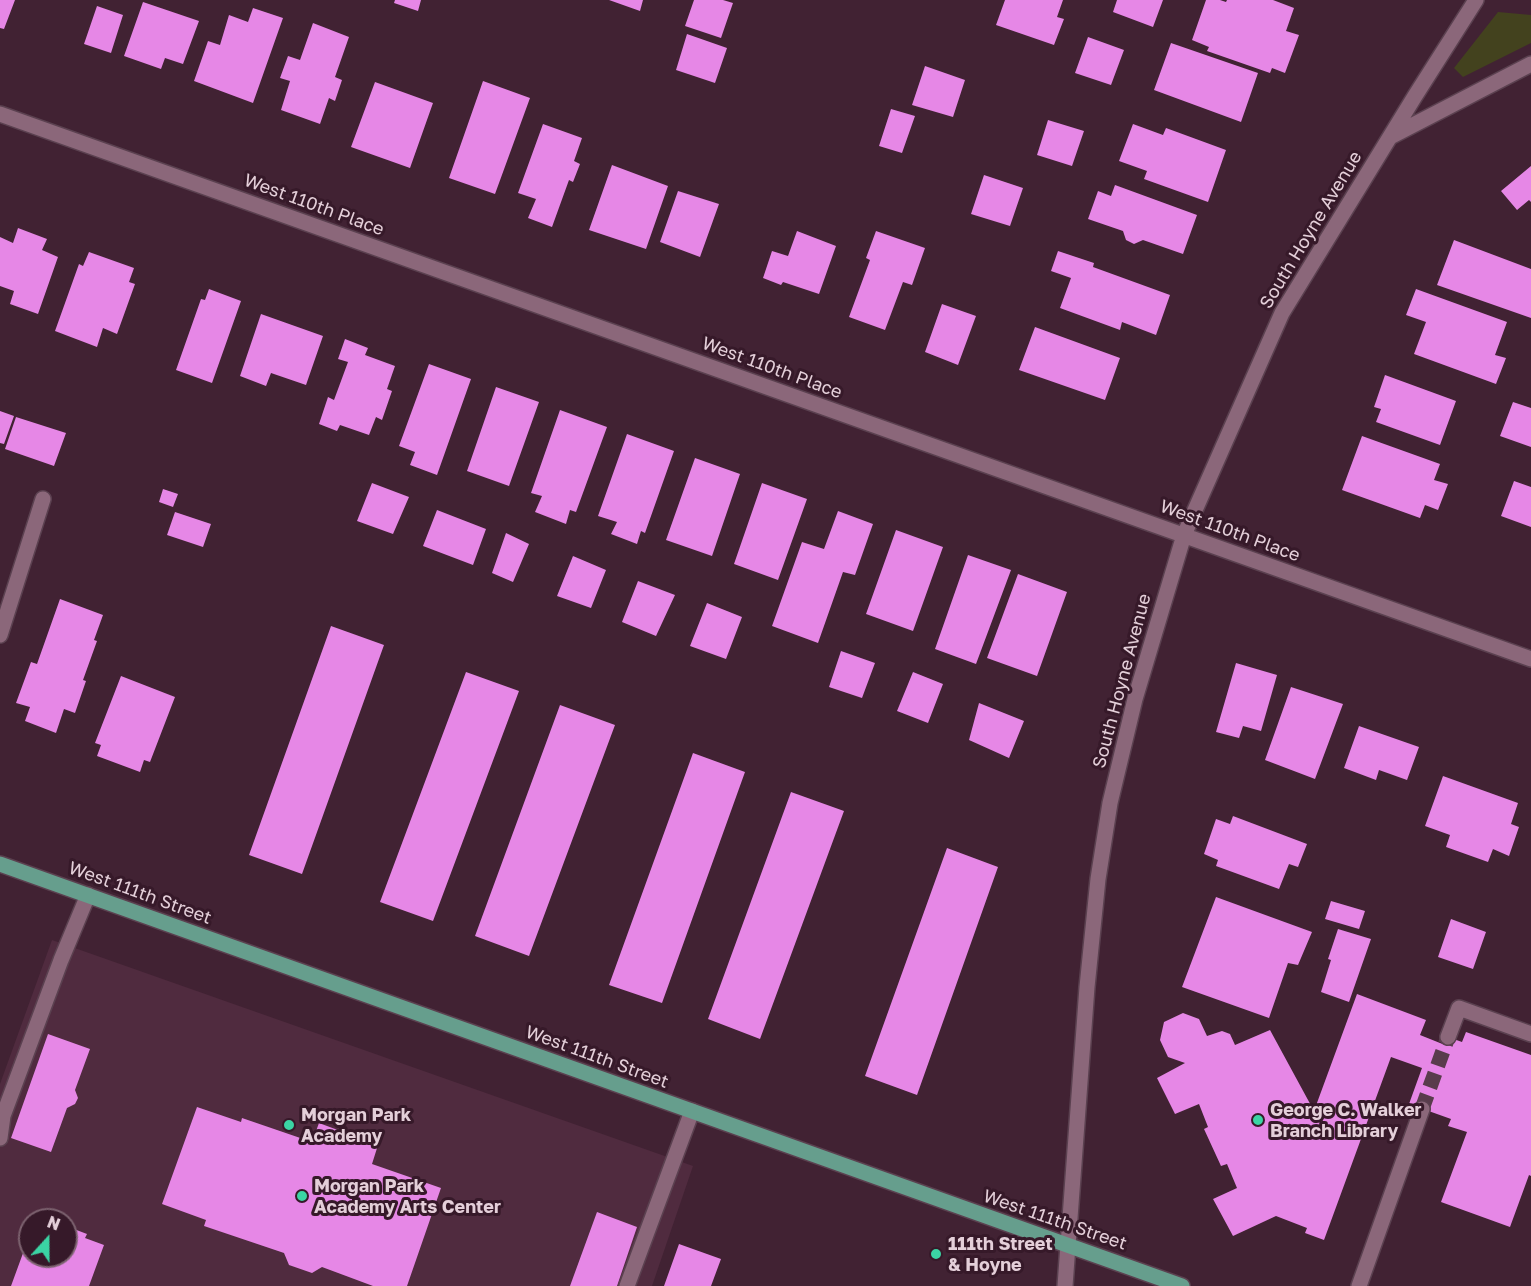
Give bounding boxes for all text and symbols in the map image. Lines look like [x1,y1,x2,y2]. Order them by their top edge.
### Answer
street label: South Hoyne Avenue [1255,147,1367,313]
street label: West 110th Place [241,170,387,240]
street label: West 110th Place [699,333,845,403]
street label: West 110th Place [1157,496,1303,566]
street label: South Hoyne Avenue [1088,591,1156,771]
street label: West 111th Street [66,857,214,929]
street label: West 111th Street [523,1021,671,1093]
place label: George C. Walker Branch Library [1270,1099,1422,1142]
place label: Morgan Park Academy [301,1104,411,1146]
marker: George C. Walker Branch Library [1251,1113,1265,1127]
marker: Morgan Park Academy [282,1118,296,1132]
place label: Morgan Park Academy Arts Center [314,1175,501,1218]
street label: West 111th Street [980,1185,1130,1255]
marker: Morgan Park Academy Arts Center [295,1189,309,1203]
north arrow [18,1208,78,1268]
text: N [44,1212,63,1235]
place label: 111th Street & Hoyne [948,1233,1053,1276]
marker: 111th Street & Hoyne [929,1247,943,1261]

